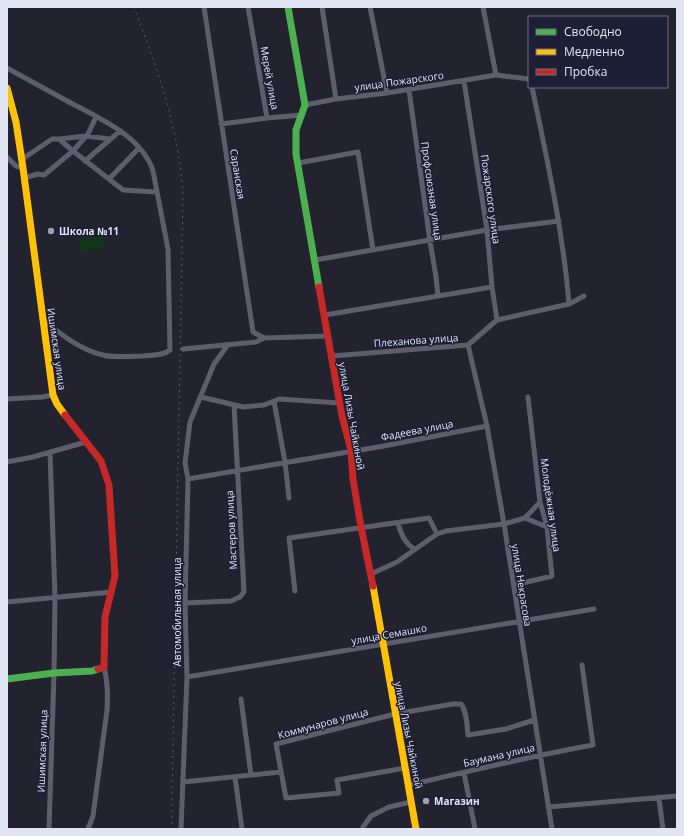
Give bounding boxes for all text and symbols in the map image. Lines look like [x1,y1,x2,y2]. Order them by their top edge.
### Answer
legend [528,16,668,88]
text: Свободно [564,23,622,40]
text: Медленно [564,43,624,60]
street label: Мерей улица [258,45,282,111]
text: Пробка [564,63,607,80]
street label: улица Пожарского [353,68,445,94]
street label: Профсоюзная улица [418,141,446,241]
street label: Саранская [227,148,249,200]
street label: Пожарского улица [478,153,504,245]
place label: Школа №11 [59,224,119,238]
marker: Школа №11 [46,226,56,236]
street label: Ишимская улица [44,307,70,391]
street label: Плеханова улица [373,330,459,350]
street label: улица Лизы Чайкиной [336,361,368,471]
street label: Фадеева улица [380,416,454,444]
street label: Молодёжная улица [537,457,565,553]
street label: Мастеров улица [222,490,240,570]
street label: улица Некрасова [509,543,535,627]
street label: Автомобильная улица [170,558,184,667]
street label: улица Семашко [350,620,428,648]
street label: улица Лизы Чайкиной [392,680,426,790]
street label: Коммунаров улица [276,704,370,742]
street label: Ишимская улица [34,709,50,793]
street label: Баумана улица [462,740,536,770]
place label: Магазин [434,794,480,808]
marker: Магазин [421,796,431,806]

